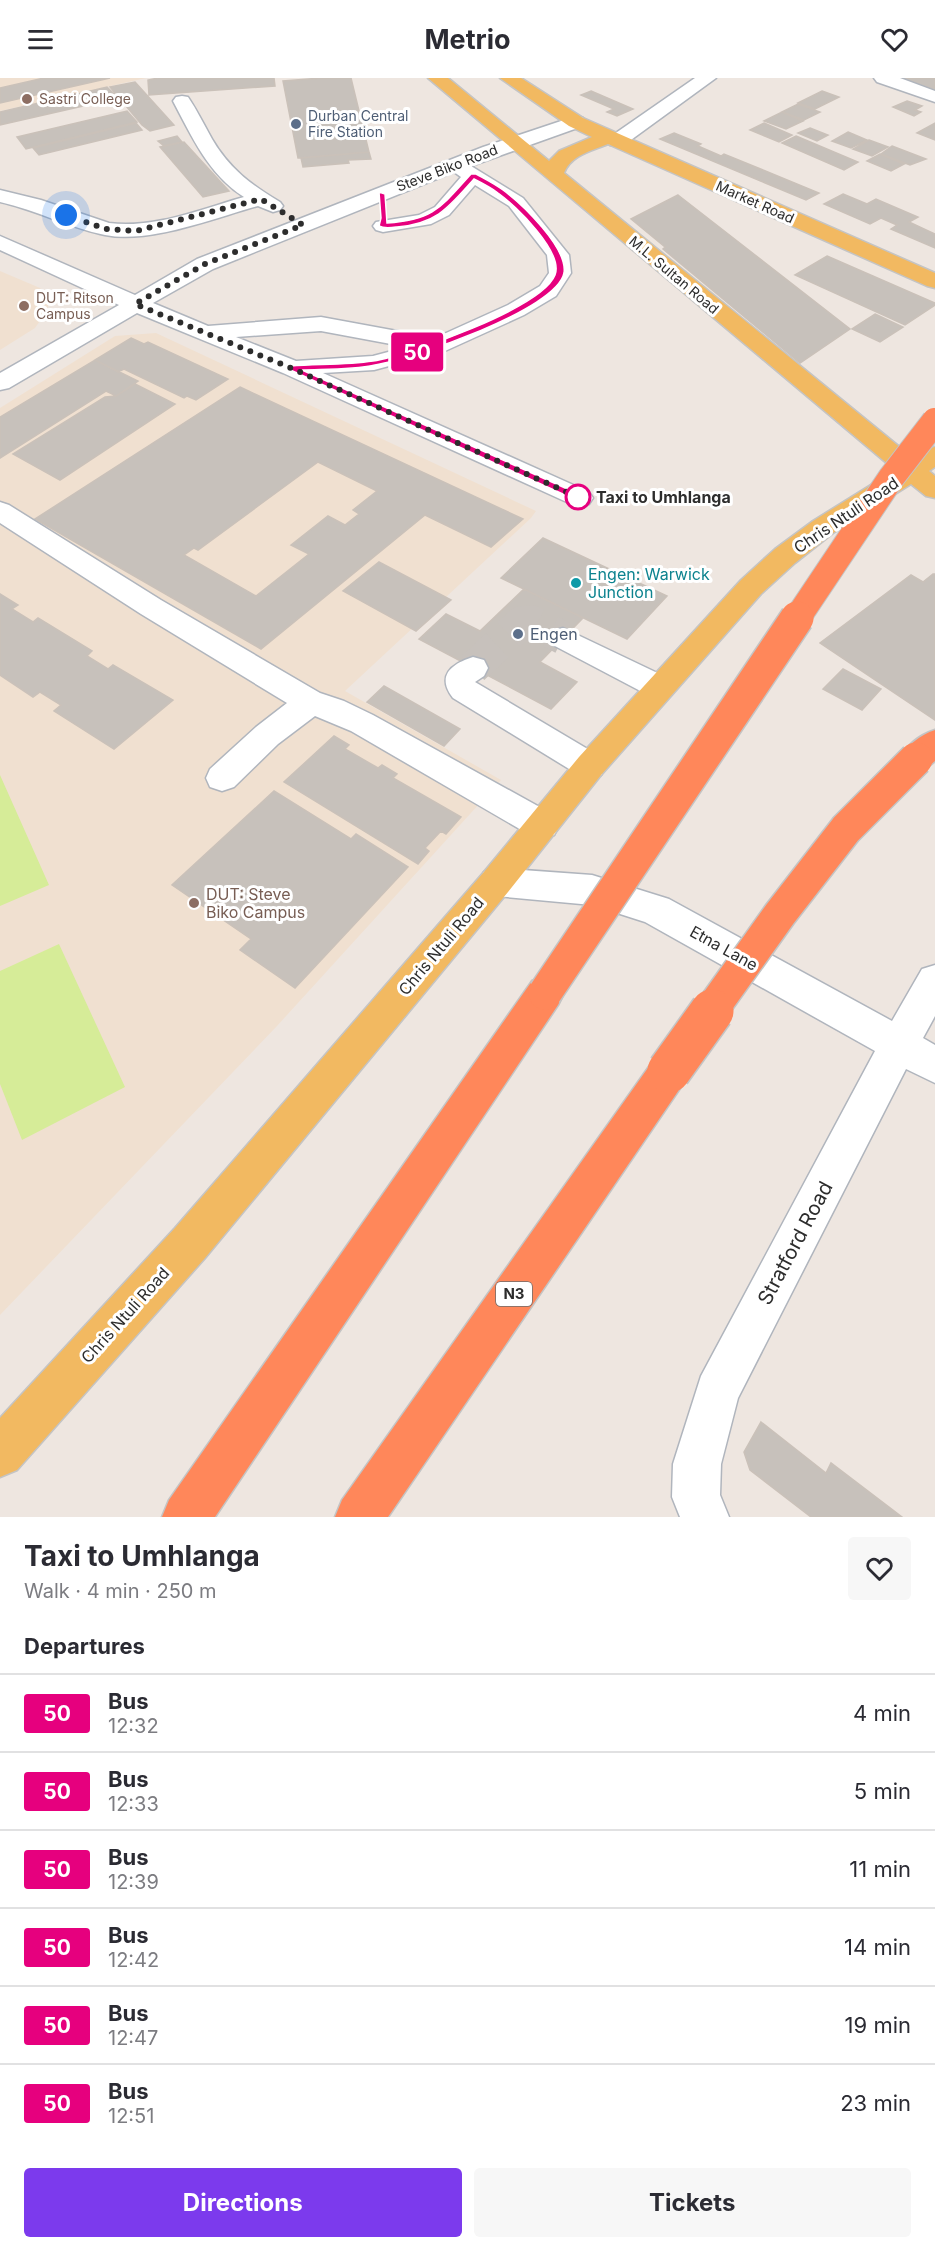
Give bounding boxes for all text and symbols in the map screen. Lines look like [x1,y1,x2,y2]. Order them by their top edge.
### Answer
icon: menu [24,23,57,56]
text: Metrio [424,23,511,56]
icon: heart [878,23,911,56]
place label: Sastri College [39,90,131,107]
marker: Sastri College [20,92,34,106]
place label: Durban Central Fire Station [308,107,408,140]
marker: Durban Central Fire Station [289,117,303,131]
street label: Steve Biko Road [394,140,500,195]
street label: Market Road [713,177,797,226]
your location [51,200,81,230]
street label: M.L. Sultan Road [626,232,723,317]
place label: DUT: Ritson Campus [36,289,114,322]
marker: DUT: Ritson Campus [17,299,31,313]
line badge: 50 [390,332,444,372]
text: 50 [403,340,431,365]
street label: Chris Ntuli Road [790,473,902,557]
marker: Taxi to Umhlanga [565,484,591,510]
place label: Taxi to Umhlanga [596,487,731,507]
place label: Engen: Warwick Junction [588,564,710,602]
marker: Engen: Warwick Junction [569,576,583,590]
place label: Engen [530,624,578,644]
marker: Engen [511,627,525,641]
place label: DUT: Steve Biko Campus [206,884,305,922]
street label: Chris Ntuli Road [394,893,488,999]
marker: DUT: Steve Biko Campus [187,896,201,910]
street label: Etna Lane [687,921,761,975]
street label: Stratford Road [752,1177,838,1309]
street label: Chris Ntuli Road [77,1263,173,1367]
road number: N3 [496,1282,532,1306]
button: heart [848,1537,911,1600]
text: Taxi to Umhlanga [24,1539,260,1573]
text: Walk · 4 min · 250 m [24,1579,217,1603]
text: Departures [24,1633,145,1659]
text: Bus [108,1688,149,1714]
text: 4 min [853,1700,911,1726]
text: 50 [43,1701,71,1726]
text: 12:32 [108,1714,159,1738]
text: Bus [108,1766,149,1792]
text: 5 min [854,1778,911,1804]
text: 50 [43,1779,71,1804]
text: 12:33 [108,1792,159,1816]
text: Bus [108,1844,149,1870]
text: 11 min [849,1856,911,1882]
text: 50 [43,1857,71,1882]
text: 12:39 [108,1870,159,1894]
text: Bus [108,1922,149,1948]
text: 14 min [844,1934,911,1960]
text: 50 [43,1935,71,1960]
text: 12:42 [108,1948,159,1972]
text: Bus [108,2000,149,2026]
text: 19 min [845,2012,911,2038]
text: 50 [43,2013,71,2038]
text: 12:47 [108,2026,158,2050]
text: Bus [108,2078,149,2104]
text: 23 min [840,2090,911,2116]
text: 50 [43,2091,71,2116]
text: 12:51 [108,2104,154,2128]
button: Directions [24,2168,462,2237]
button: Tickets [474,2168,911,2237]

